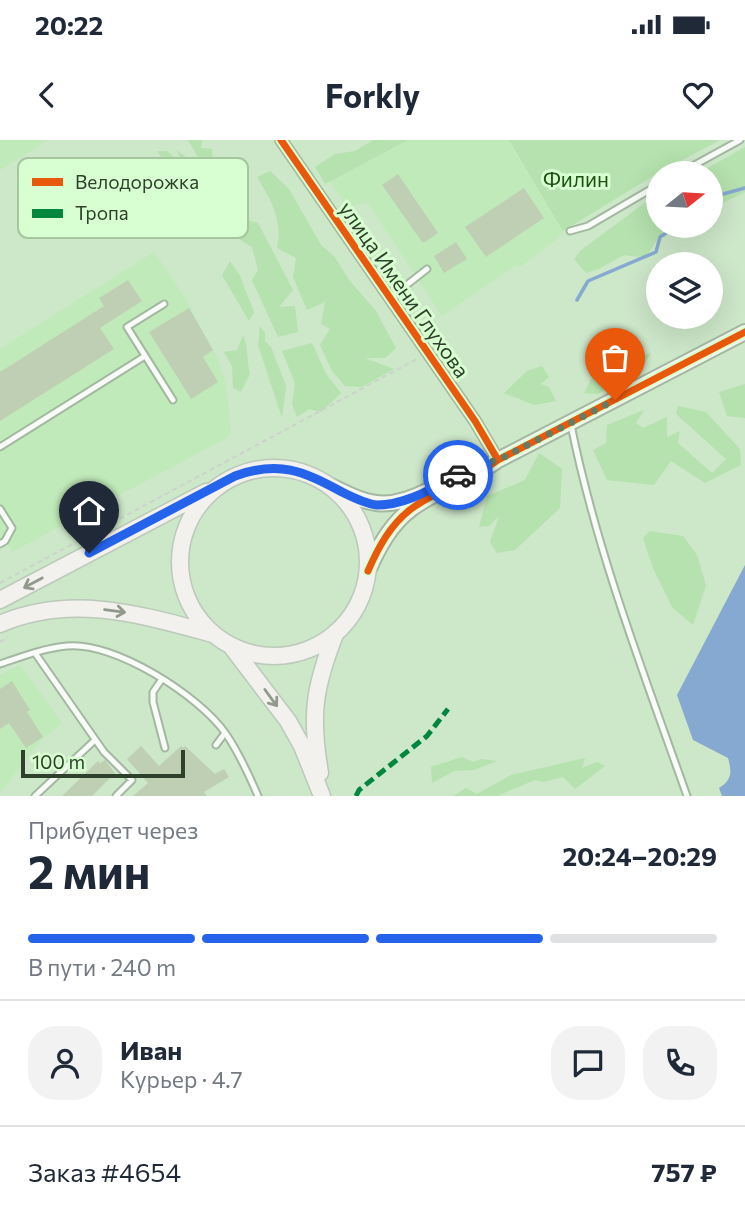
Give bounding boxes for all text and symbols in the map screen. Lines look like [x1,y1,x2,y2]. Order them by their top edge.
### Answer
text: 20:22 [35,9,103,40]
text: Forkly [325,75,420,115]
icon: back [28,76,66,114]
icon: heart [679,76,717,114]
legend [18,158,248,238]
north arrow [646,161,723,238]
map controls [646,161,723,329]
park label: Филин [543,166,609,191]
text: Велодорожка [75,170,199,193]
street label: улица Имени Глухова [335,196,475,382]
text: Тропа [75,201,129,224]
button: layers [646,252,723,329]
pin [585,328,645,400]
icon: bag [596,339,634,377]
courier [423,440,493,510]
icon: car [439,456,477,494]
pin [59,481,119,553]
icon: home [70,492,108,530]
one-way arrow [23,577,44,590]
one-way arrow [103,604,126,617]
one-way arrow [264,688,278,707]
scale bar [21,747,186,779]
text: 100 m [32,750,85,773]
text: Прибудет через [28,816,198,844]
text: 20:24–20:29 [562,840,717,871]
text: 2 мин [28,842,150,898]
text: В пути · 240 m [28,953,176,981]
button: person [28,1026,102,1100]
button: chat [551,1026,625,1100]
button: phone [643,1026,717,1100]
text: Иван [120,1034,182,1065]
text: Курьер · 4.7 [120,1065,243,1093]
text: Заказ #4654 [28,1156,181,1187]
text: 757 ₽ [651,1156,717,1187]

